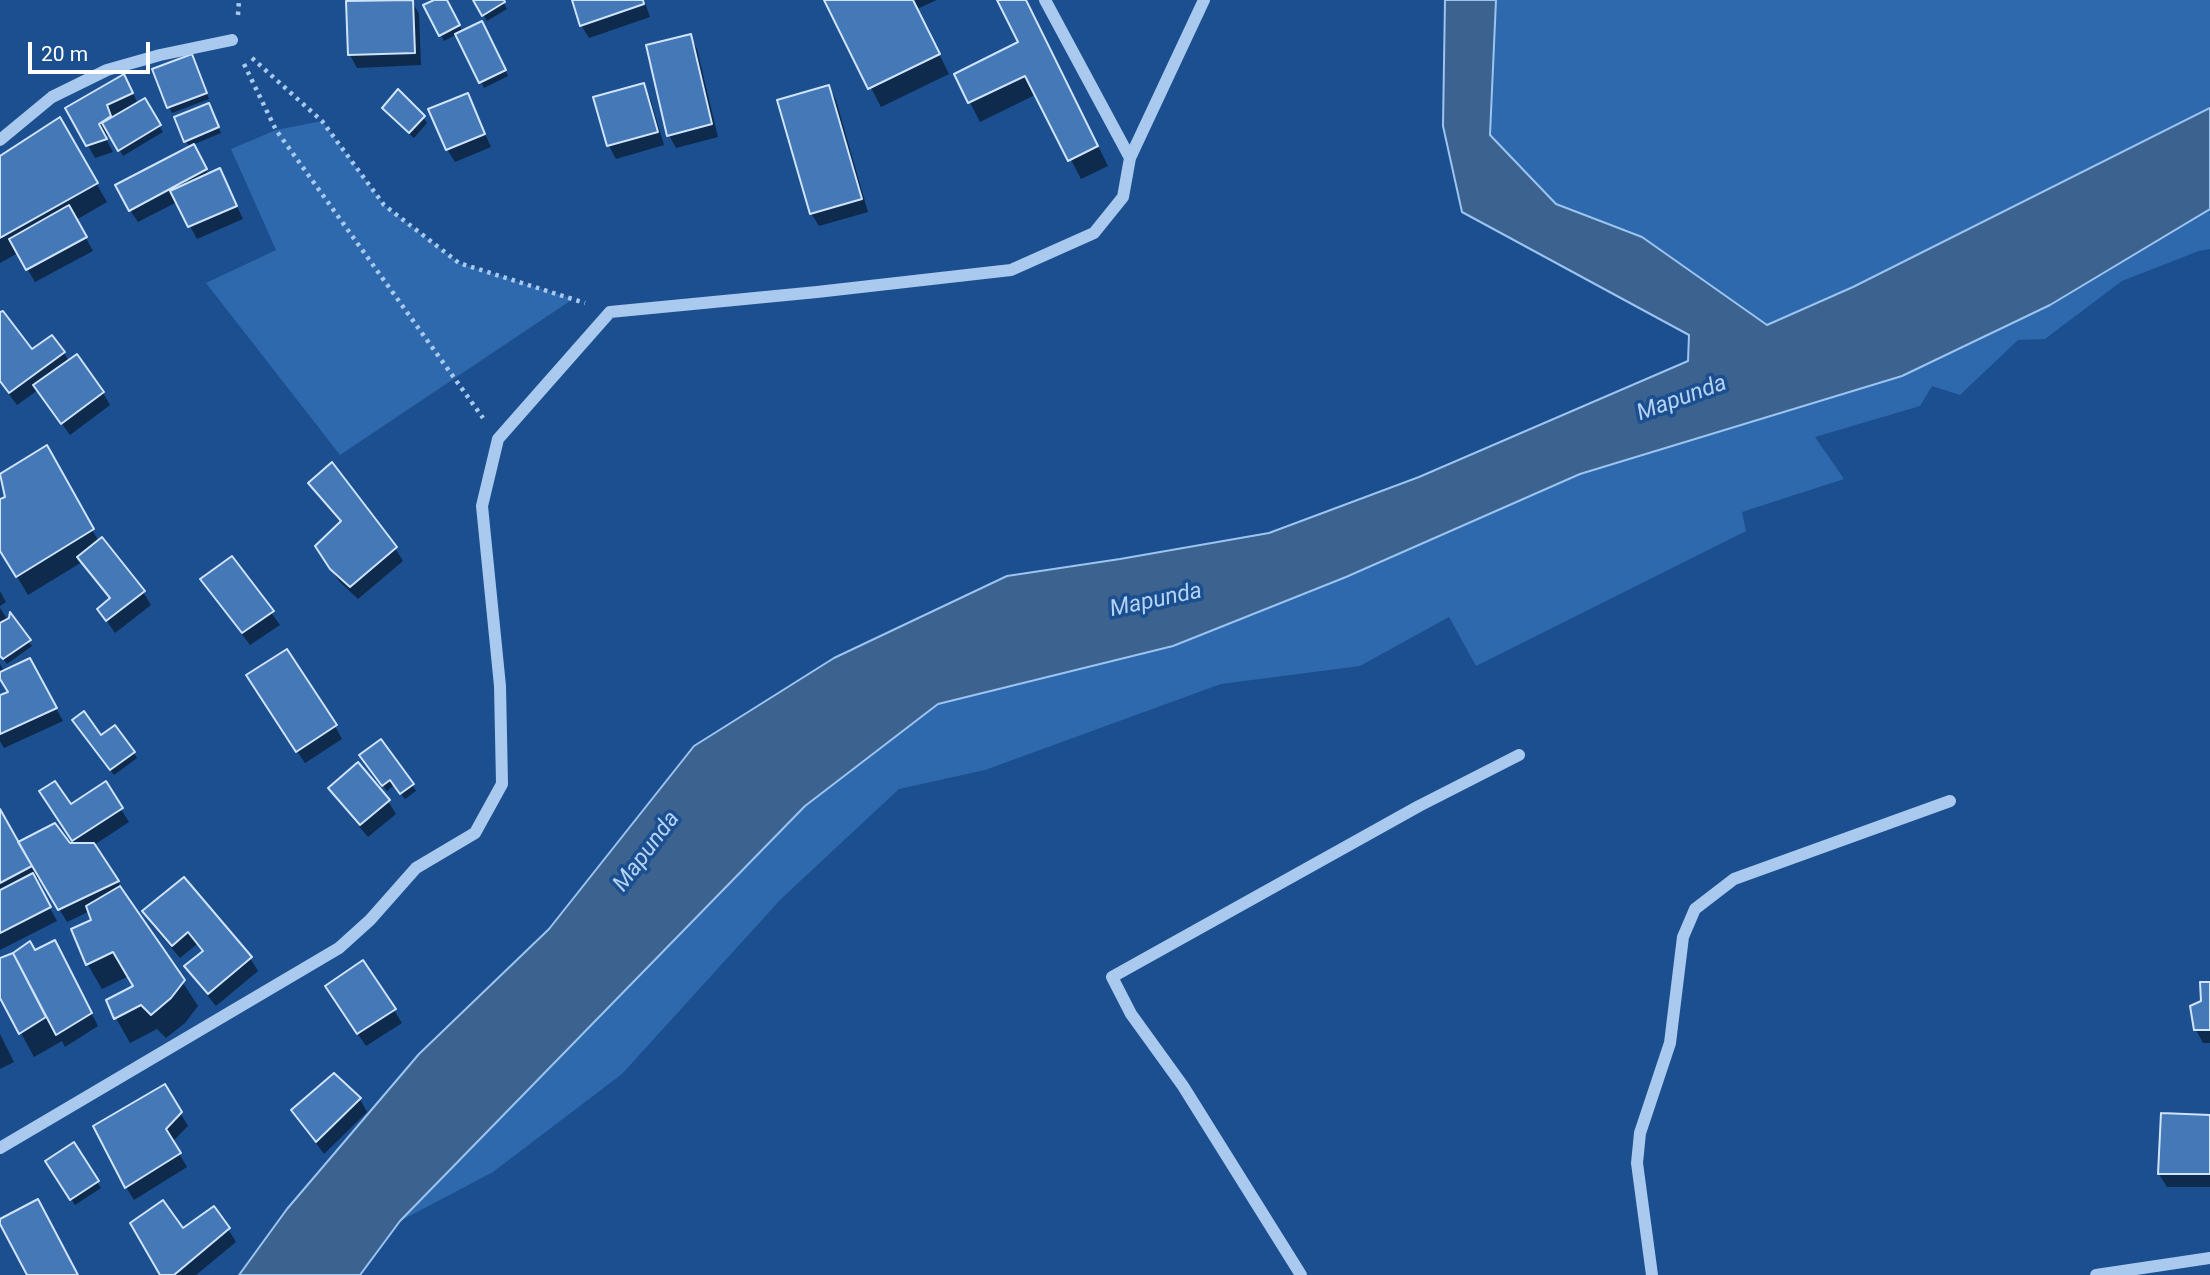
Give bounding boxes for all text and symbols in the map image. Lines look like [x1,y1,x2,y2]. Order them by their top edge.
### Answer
scale bar [32,28,154,72]
text: 20 m [41,42,88,66]
water label: Mapunda [1633,370,1731,428]
water label: Mapunda [1107,578,1205,624]
water label: Mapunda [608,806,686,898]

